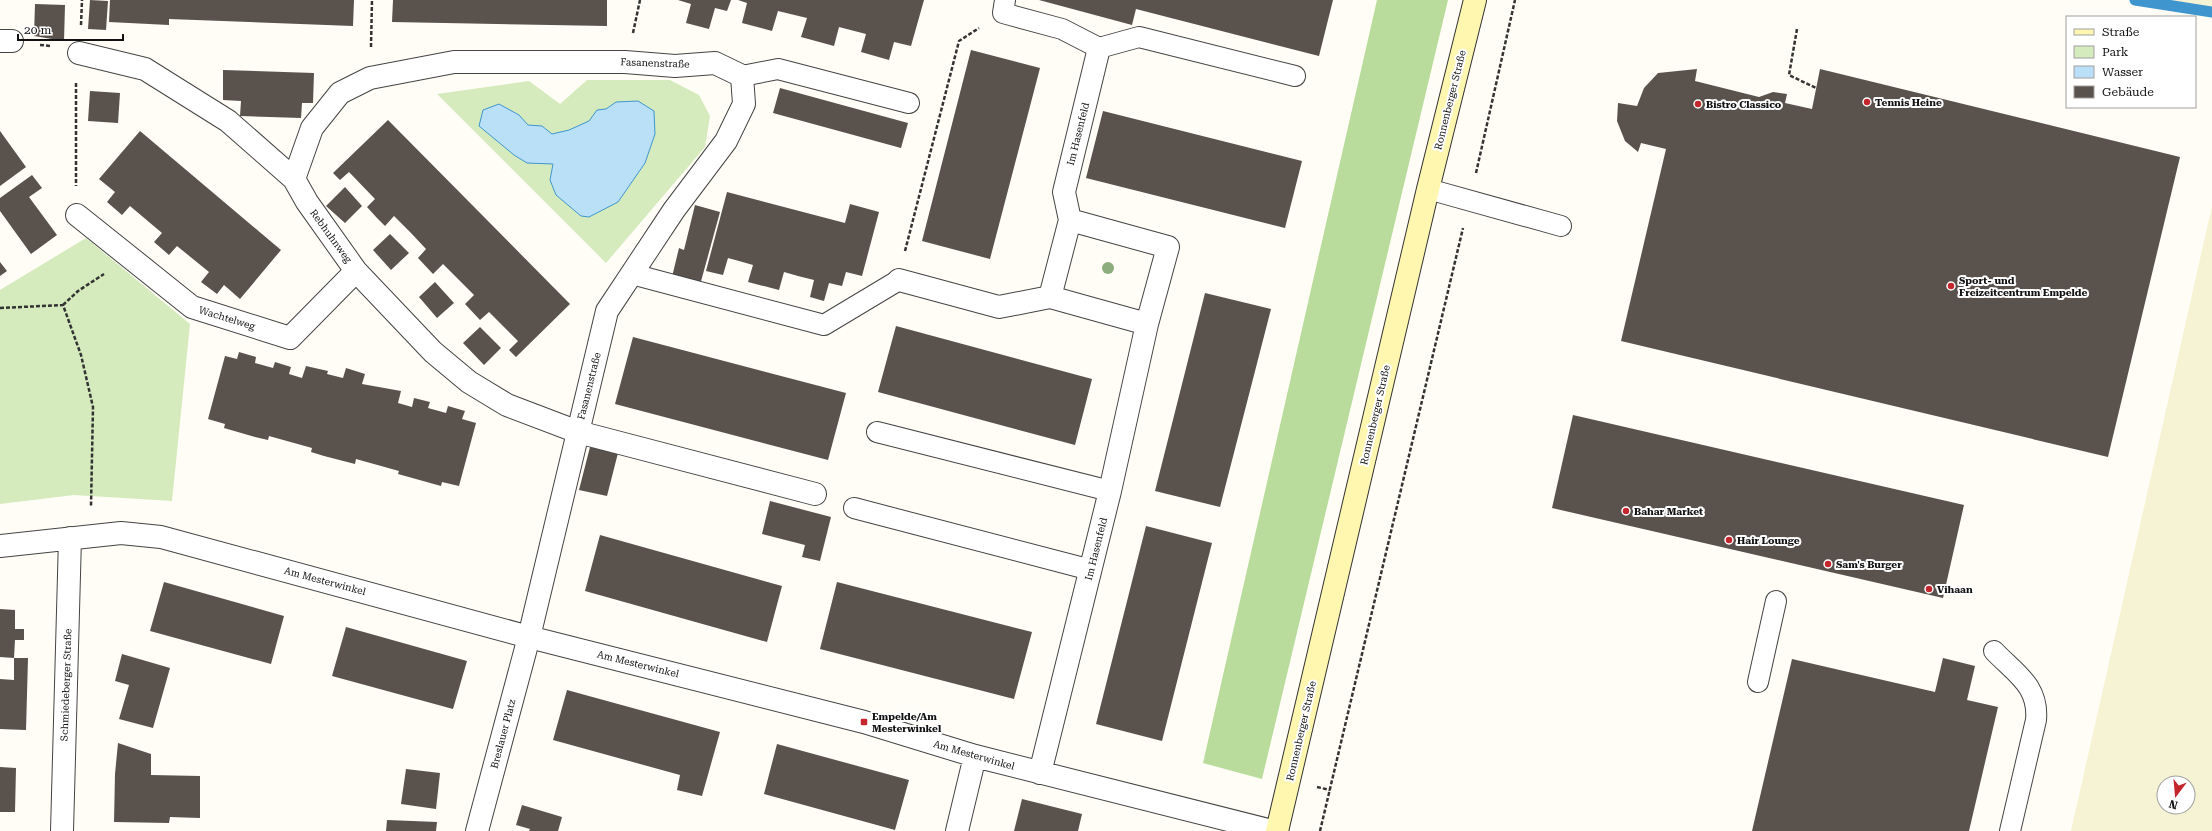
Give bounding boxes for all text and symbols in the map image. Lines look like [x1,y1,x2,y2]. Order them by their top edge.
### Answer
scale bar [18,16,123,42]
legend [2066,16,2196,108]
text: 20 m [24,23,51,37]
text: Straße [2102,25,2140,39]
text: Park [2102,45,2129,59]
street label: Ronnenberger Straße [1432,49,1468,151]
street label: Fasanenstraße [620,56,690,70]
text: Wasser [2102,65,2143,79]
text: Gebäude [2102,85,2154,99]
marker: Tennis Heine [1862,97,1872,107]
place label: Tennis Heine [1875,97,1942,108]
marker: Bistro Classico [1693,99,1703,109]
place label: Bistro Classico [1706,99,1782,110]
street label: Im Hasenfeld [1065,101,1091,167]
street label: Rebhuhnweg [308,207,354,265]
place label: Sport- und Freizeitcentrum Empelde [1959,275,2088,298]
marker: Sport- und Freizeitcentrum Empelde [1946,281,1956,291]
street label: Wachtelweg [197,304,257,332]
street label: Fasanenstraße [575,351,603,421]
street label: Ronnenberger Straße [1358,364,1392,466]
marker: Bahar Market [1621,506,1631,516]
place label: Bahar Market [1634,506,1703,517]
street label: Im Hasenfeld [1083,516,1109,582]
marker: Hair Lounge [1724,535,1734,545]
place label: Hair Lounge [1737,535,1800,546]
marker: Sam's Burger [1823,559,1833,569]
place label: Sam's Burger [1836,559,1902,570]
street label: Am Mesterwinkel [283,565,367,597]
marker: Vihaan [1924,584,1934,594]
place label: Vihaan [1937,584,1973,595]
street label: Schmiedeberger Straße [59,628,73,741]
street label: Am Mesterwinkel [596,648,680,680]
street label: Ronnenberger Straße [1284,680,1318,782]
street label: Breslauer Platz [488,698,518,770]
place label: Empelde/Am Mesterwinkel [872,711,942,734]
marker: Empelde/Am Mesterwinkel [859,717,869,727]
street label: Am Mesterwinkel [932,738,1016,772]
north arrow [2156,775,2196,815]
text: N [2167,797,2179,812]

